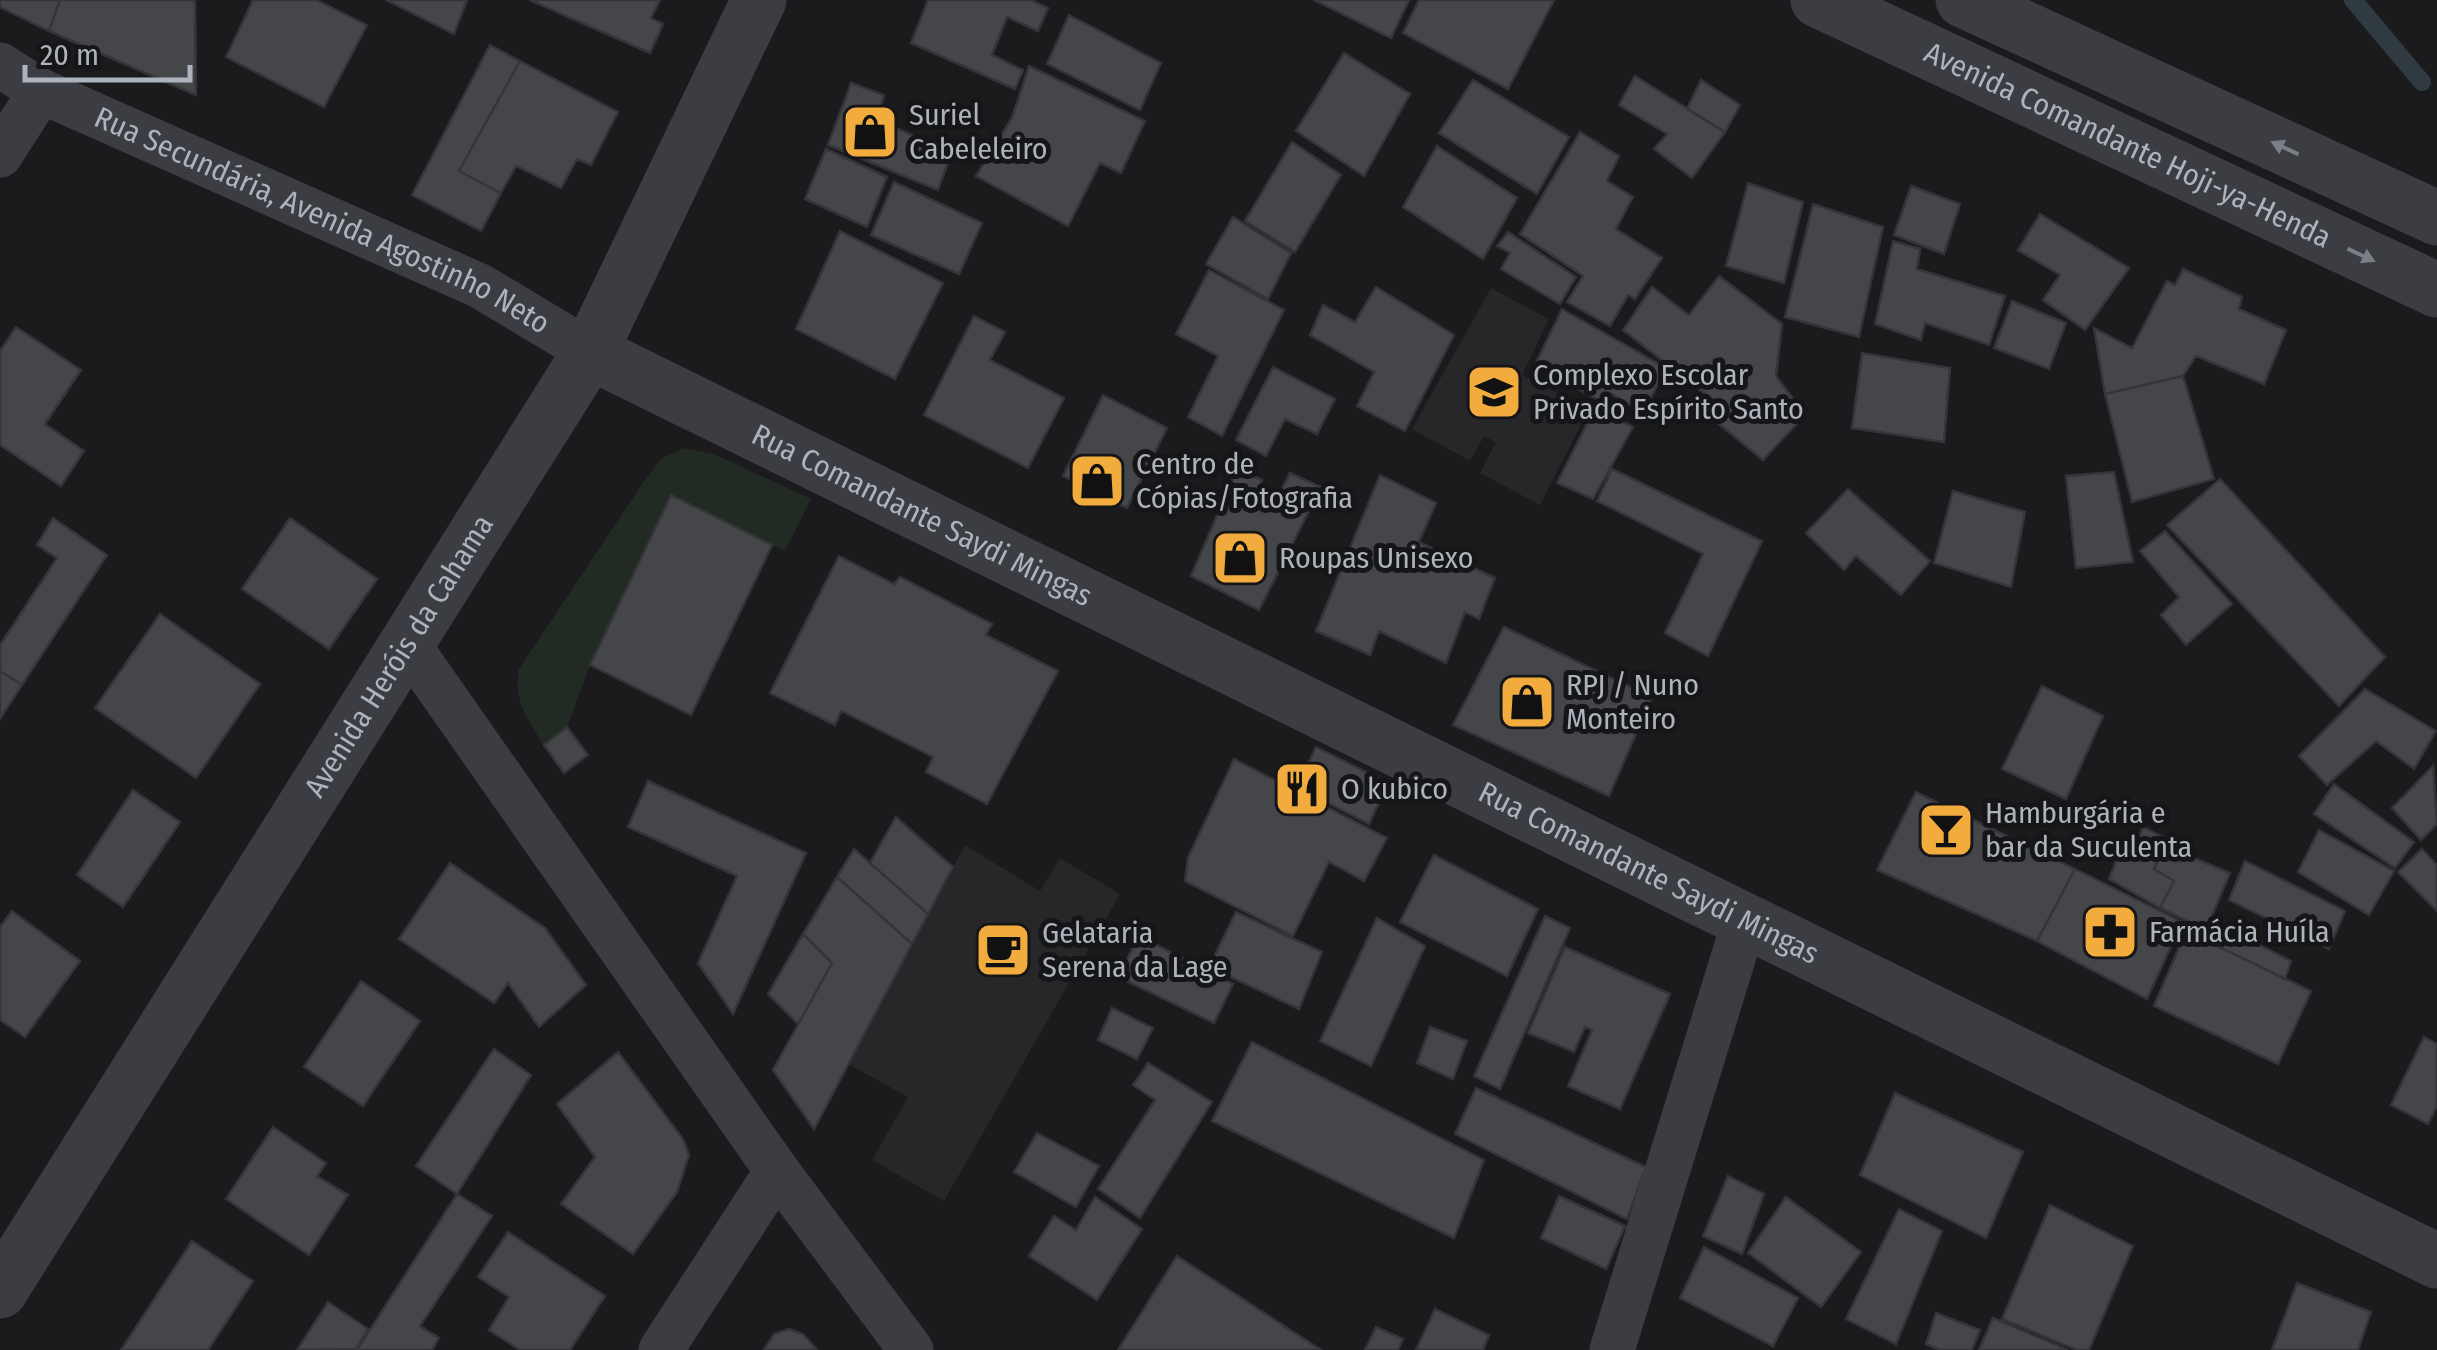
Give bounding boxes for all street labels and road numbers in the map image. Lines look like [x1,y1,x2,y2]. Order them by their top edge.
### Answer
street label: Avenida Comandante Hoji-ya-Henda [1919,34,2337,256]
street label: Rua Secundária, Avenida Agostinho Neto [89,99,556,342]
street label: Rua Comandante Saydi Mingas [746,417,1098,614]
street label: Avenida Heróis da Cahama [297,508,501,804]
street label: Rua Comandante Saydi Mingas [1473,774,1825,972]

